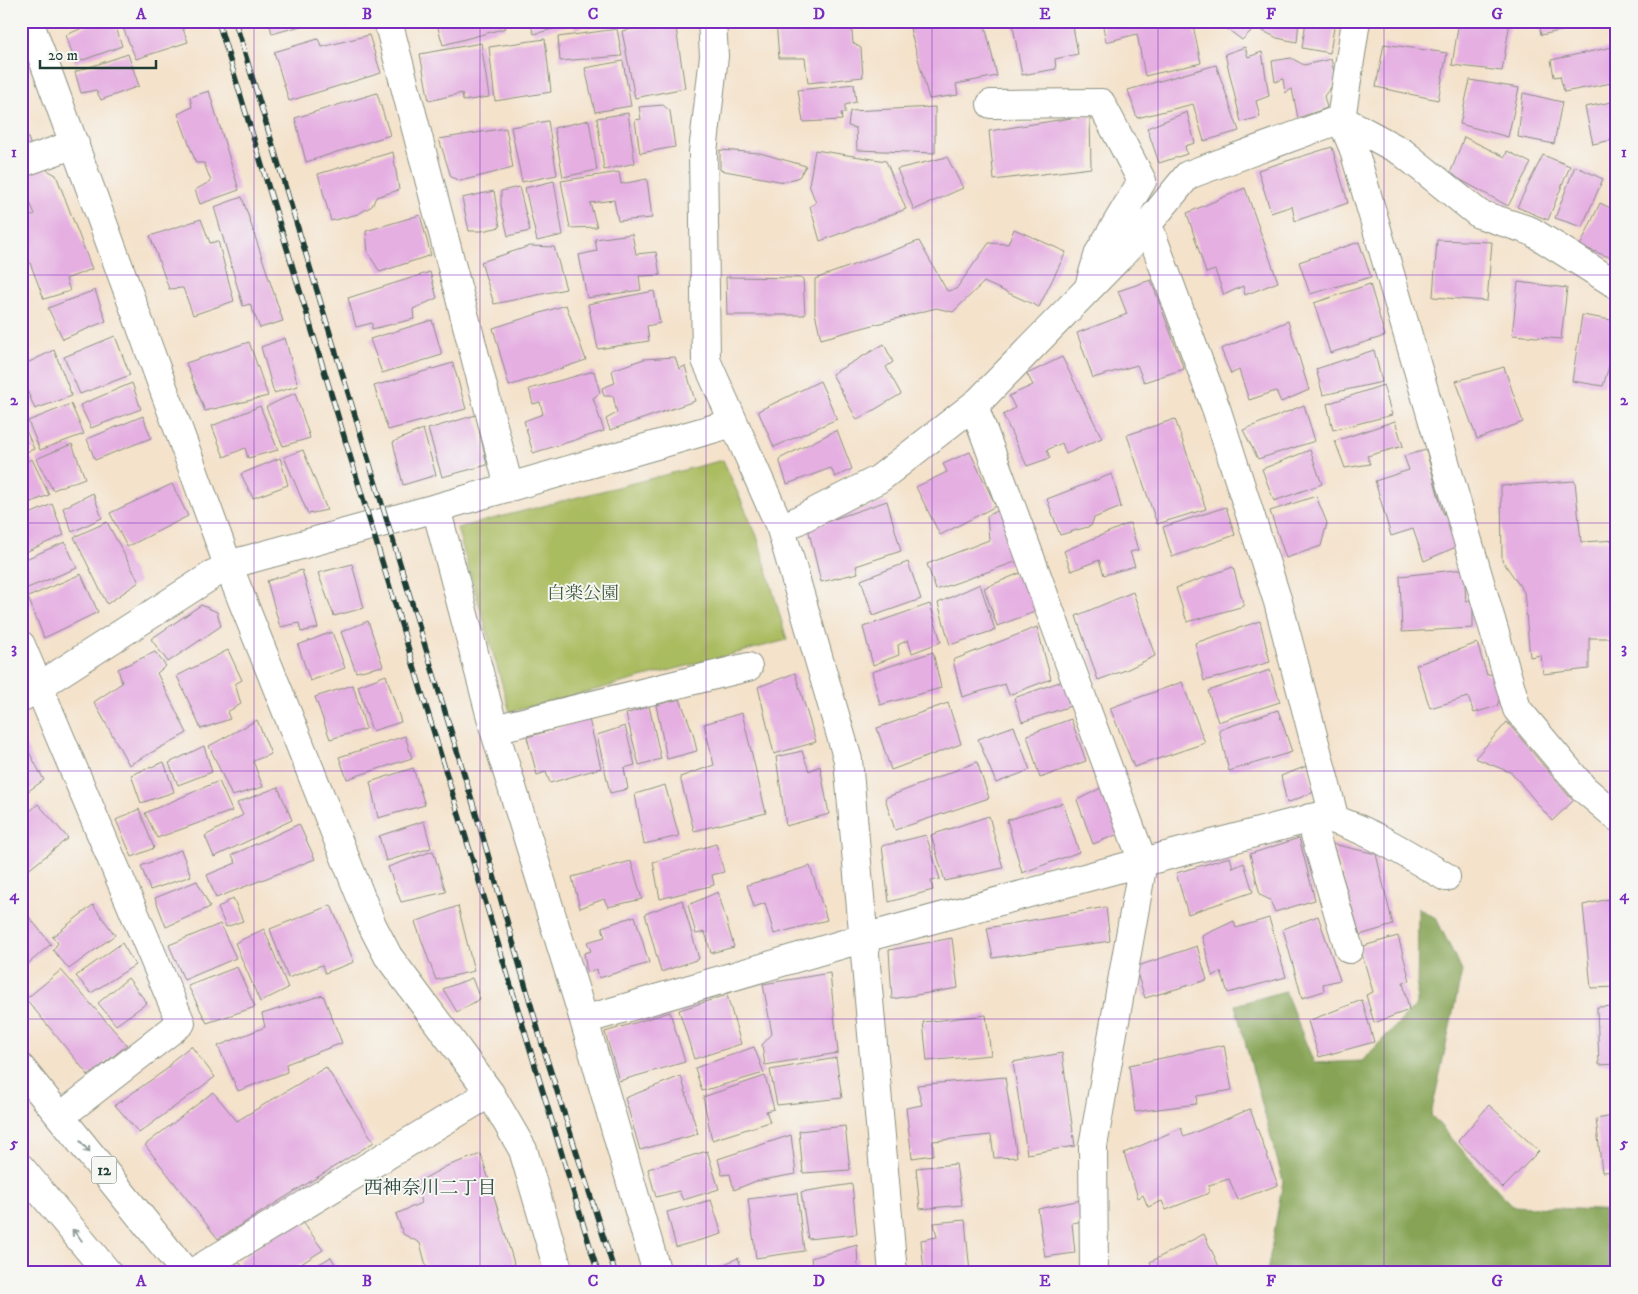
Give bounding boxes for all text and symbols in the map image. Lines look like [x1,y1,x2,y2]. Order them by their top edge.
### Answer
text: A [135,4,147,24]
text: B [362,4,372,24]
text: C [588,4,598,24]
text: D [813,4,825,24]
text: E [1039,4,1051,24]
text: F [1266,4,1276,24]
text: G [1491,4,1503,24]
scale bar [40,38,156,70]
text: 20 m [48,46,78,65]
text: 1 [11,142,17,162]
text: 1 [1621,142,1627,162]
text: 2 [10,390,19,410]
text: 2 [1620,390,1629,410]
park label: 白楽公園 [547,583,619,605]
text: 3 [11,638,17,658]
text: 3 [1621,638,1627,658]
text: 4 [8,885,19,905]
text: 4 [1618,885,1629,905]
text: 5 [9,1133,18,1153]
text: 5 [1619,1133,1628,1153]
one-way arrow [80,1140,91,1153]
road number: 12 [92,1156,116,1184]
district label: 西神奈川二丁目 [363,1177,497,1200]
one-way arrow [71,1229,82,1242]
text: A [135,1271,147,1291]
text: B [362,1271,372,1291]
text: C [588,1271,598,1291]
text: D [813,1271,825,1291]
text: E [1039,1271,1051,1291]
text: F [1266,1271,1276,1291]
text: G [1491,1271,1503,1291]

